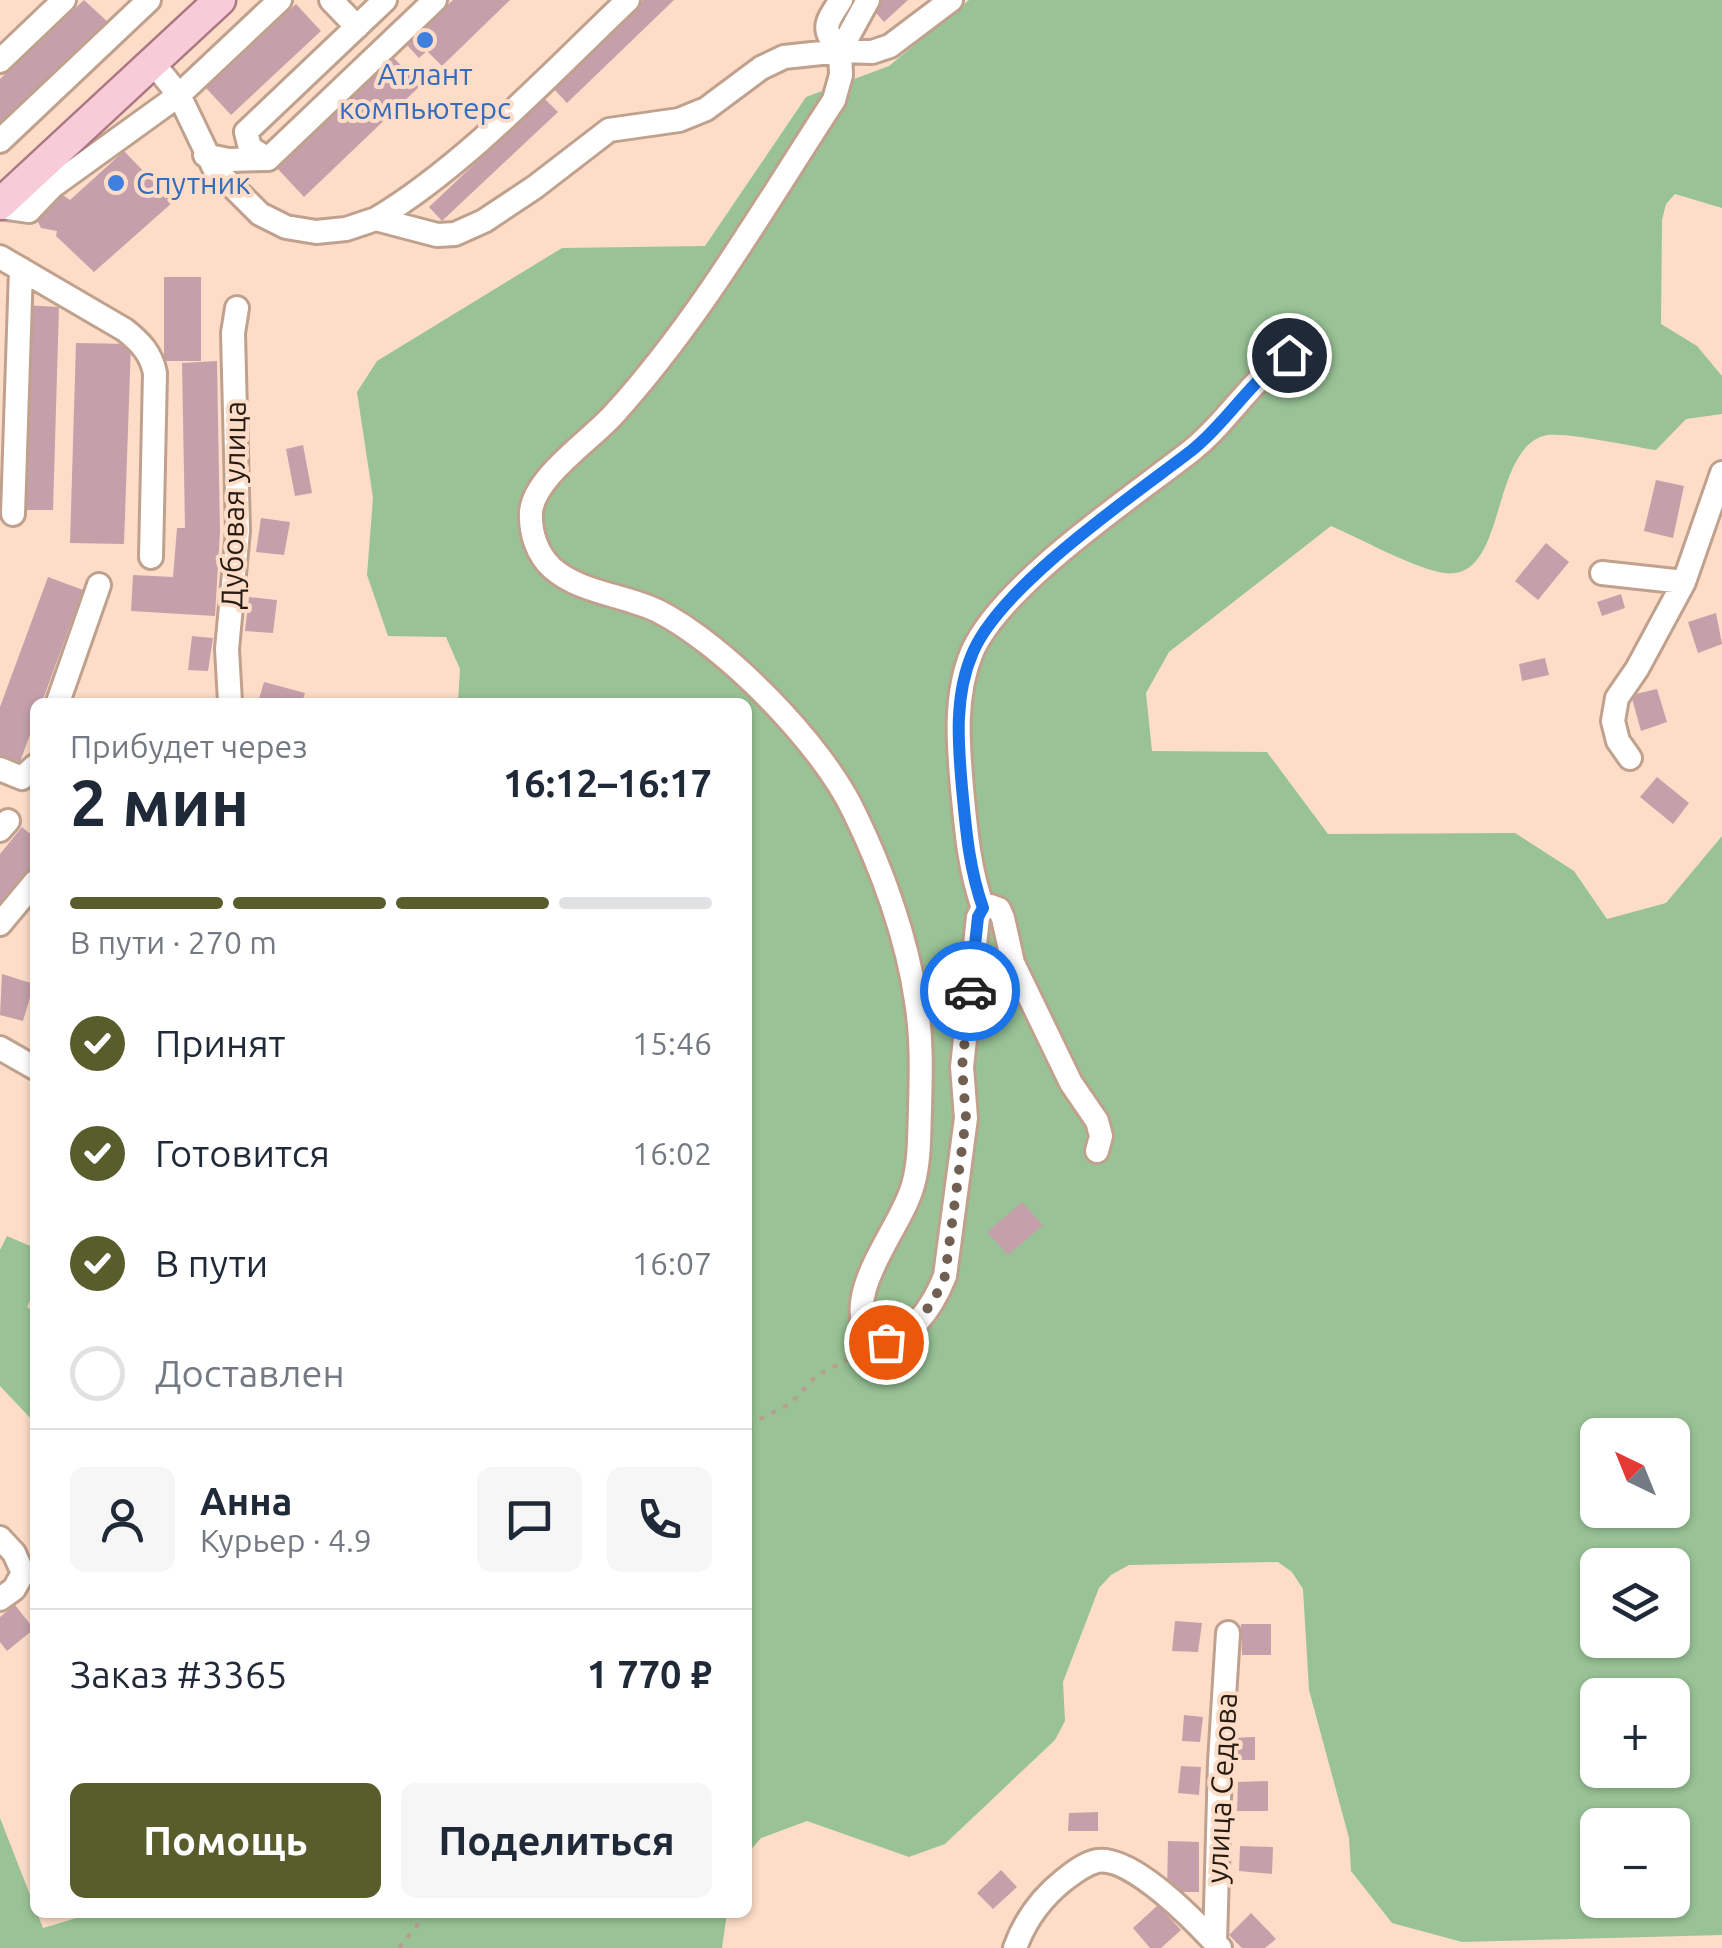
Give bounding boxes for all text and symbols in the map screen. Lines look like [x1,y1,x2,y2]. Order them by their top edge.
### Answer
marker: Атлант компьютерс [414,29,436,51]
place label: Атлант компьютерс [339,57,511,125]
place label: Спутник [136,166,251,200]
marker: Спутник [105,172,127,194]
pin [1247,313,1332,398]
icon: home [1262,328,1317,383]
street label: Дубовая улица [214,401,252,609]
text: Прибудет через [70,728,308,764]
text: 16:12–16:17 [503,762,712,804]
text: 2 мин [70,765,249,838]
text: В пути · 270 m [70,924,277,960]
courier [920,941,1020,1041]
icon: car [943,964,998,1019]
icon: check [70,1016,125,1071]
text: Принят [155,1022,285,1064]
text: 15:46 [632,1025,712,1061]
icon: check [70,1126,125,1181]
text: Готовится [155,1132,330,1174]
text: 16:02 [632,1135,712,1171]
icon: check [70,1236,125,1291]
text: В пути [155,1242,268,1284]
text: 16:07 [632,1245,712,1281]
pin [844,1300,929,1385]
icon: bag [859,1315,914,1370]
text: Доставлен [155,1352,345,1394]
north arrow [1580,1418,1690,1528]
map controls [1580,1418,1690,1918]
button: person [70,1467,175,1572]
button: chat [477,1467,582,1572]
button: phone [607,1467,712,1572]
text: Анна [200,1480,292,1522]
text: Курьер · 4.9 [200,1522,372,1558]
button: layers [1580,1548,1690,1658]
text: Заказ #3365 [70,1653,288,1695]
text: 1 770 ₽ [587,1653,712,1695]
button: + [1580,1678,1690,1788]
street label: улица Седова [1199,1692,1243,1884]
button: Помощь [70,1783,381,1898]
button: Поделиться [401,1783,712,1898]
button: − [1580,1808,1690,1918]

